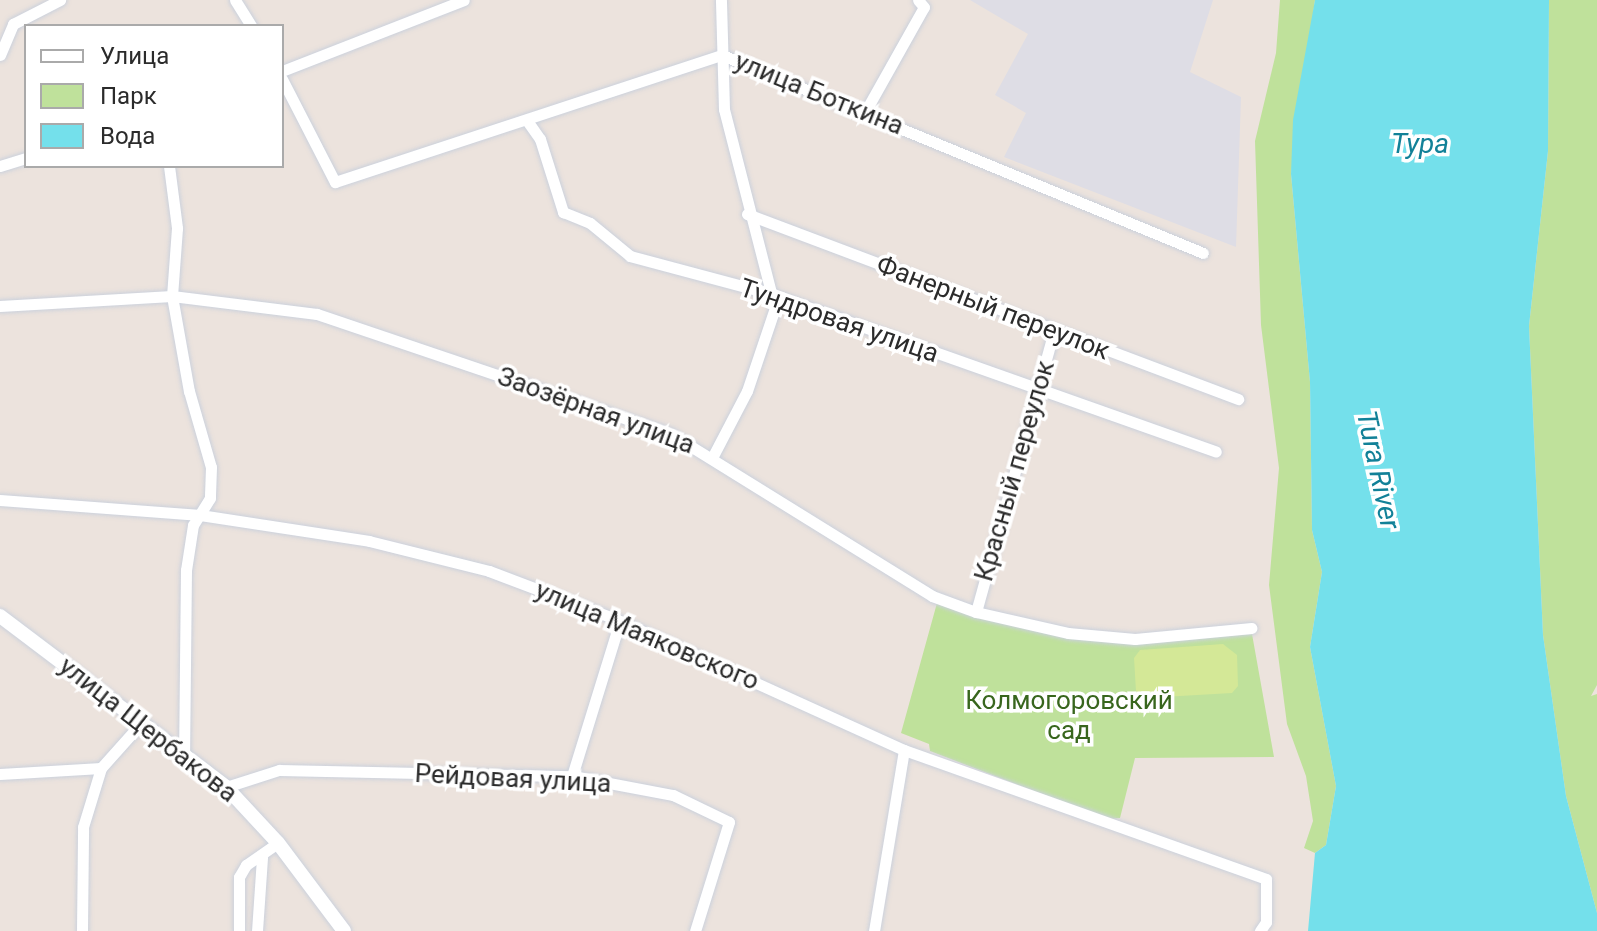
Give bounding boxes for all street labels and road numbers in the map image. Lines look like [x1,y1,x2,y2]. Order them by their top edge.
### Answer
street label: улица Боткина [730,46,908,142]
street label: Фанерный переулок [872,249,1114,367]
street label: Тундровая улица [736,272,942,370]
street label: Красный переулок [969,357,1061,585]
street label: Заозёрная улица [493,361,699,461]
street label: улица Маяковского [530,575,764,697]
street label: улица Щербакова [53,651,243,809]
street label: Рейдовая улица [414,758,612,800]

